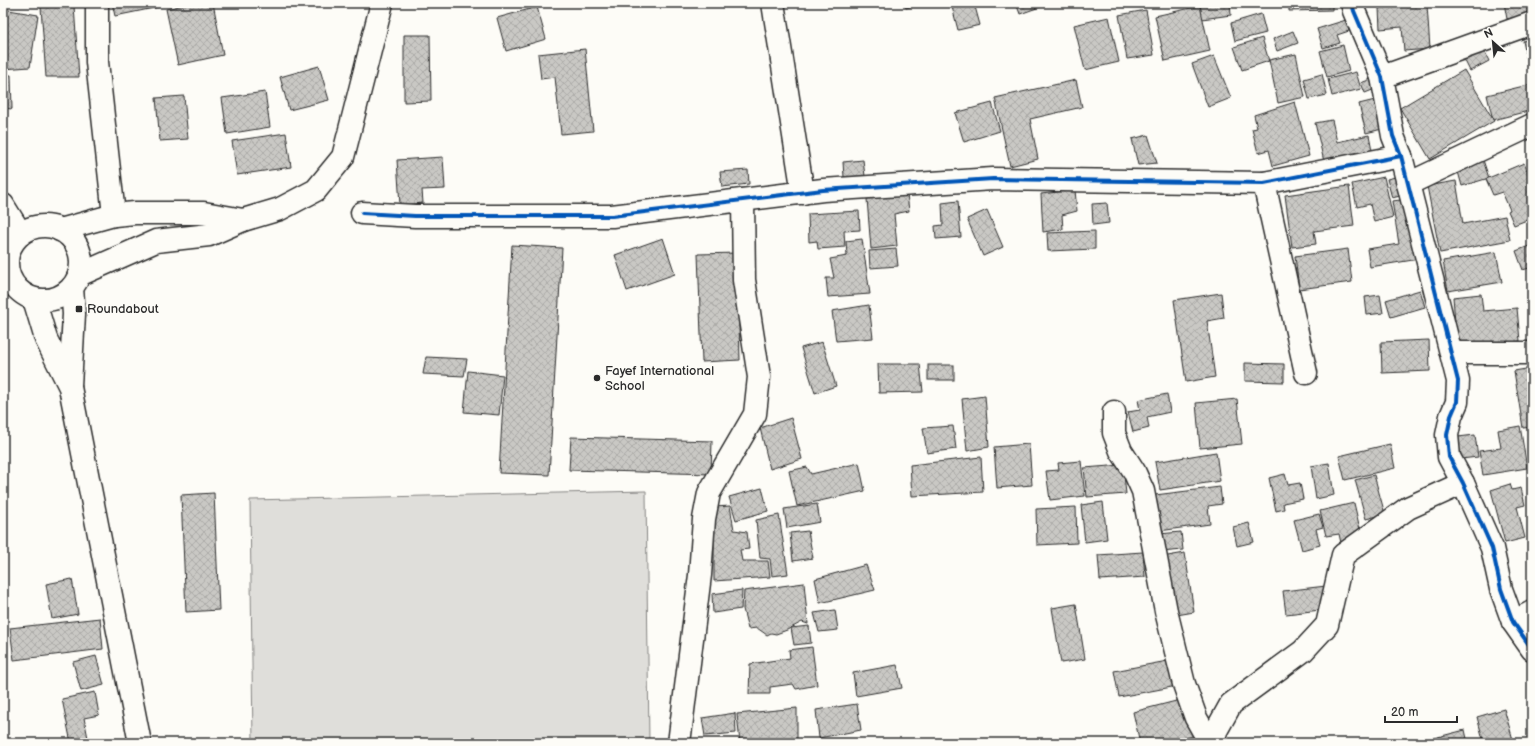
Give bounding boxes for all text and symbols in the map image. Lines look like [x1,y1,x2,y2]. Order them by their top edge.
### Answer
north arrow [1473,22,1513,62]
text: N [1482,26,1495,41]
place label: Roundabout [87,301,159,317]
marker: Roundabout [74,304,84,314]
place label: Fayef International School [605,363,714,394]
marker: Fayef International School [592,373,602,383]
scale bar [1385,698,1457,724]
text: 20 m [1391,705,1418,720]

